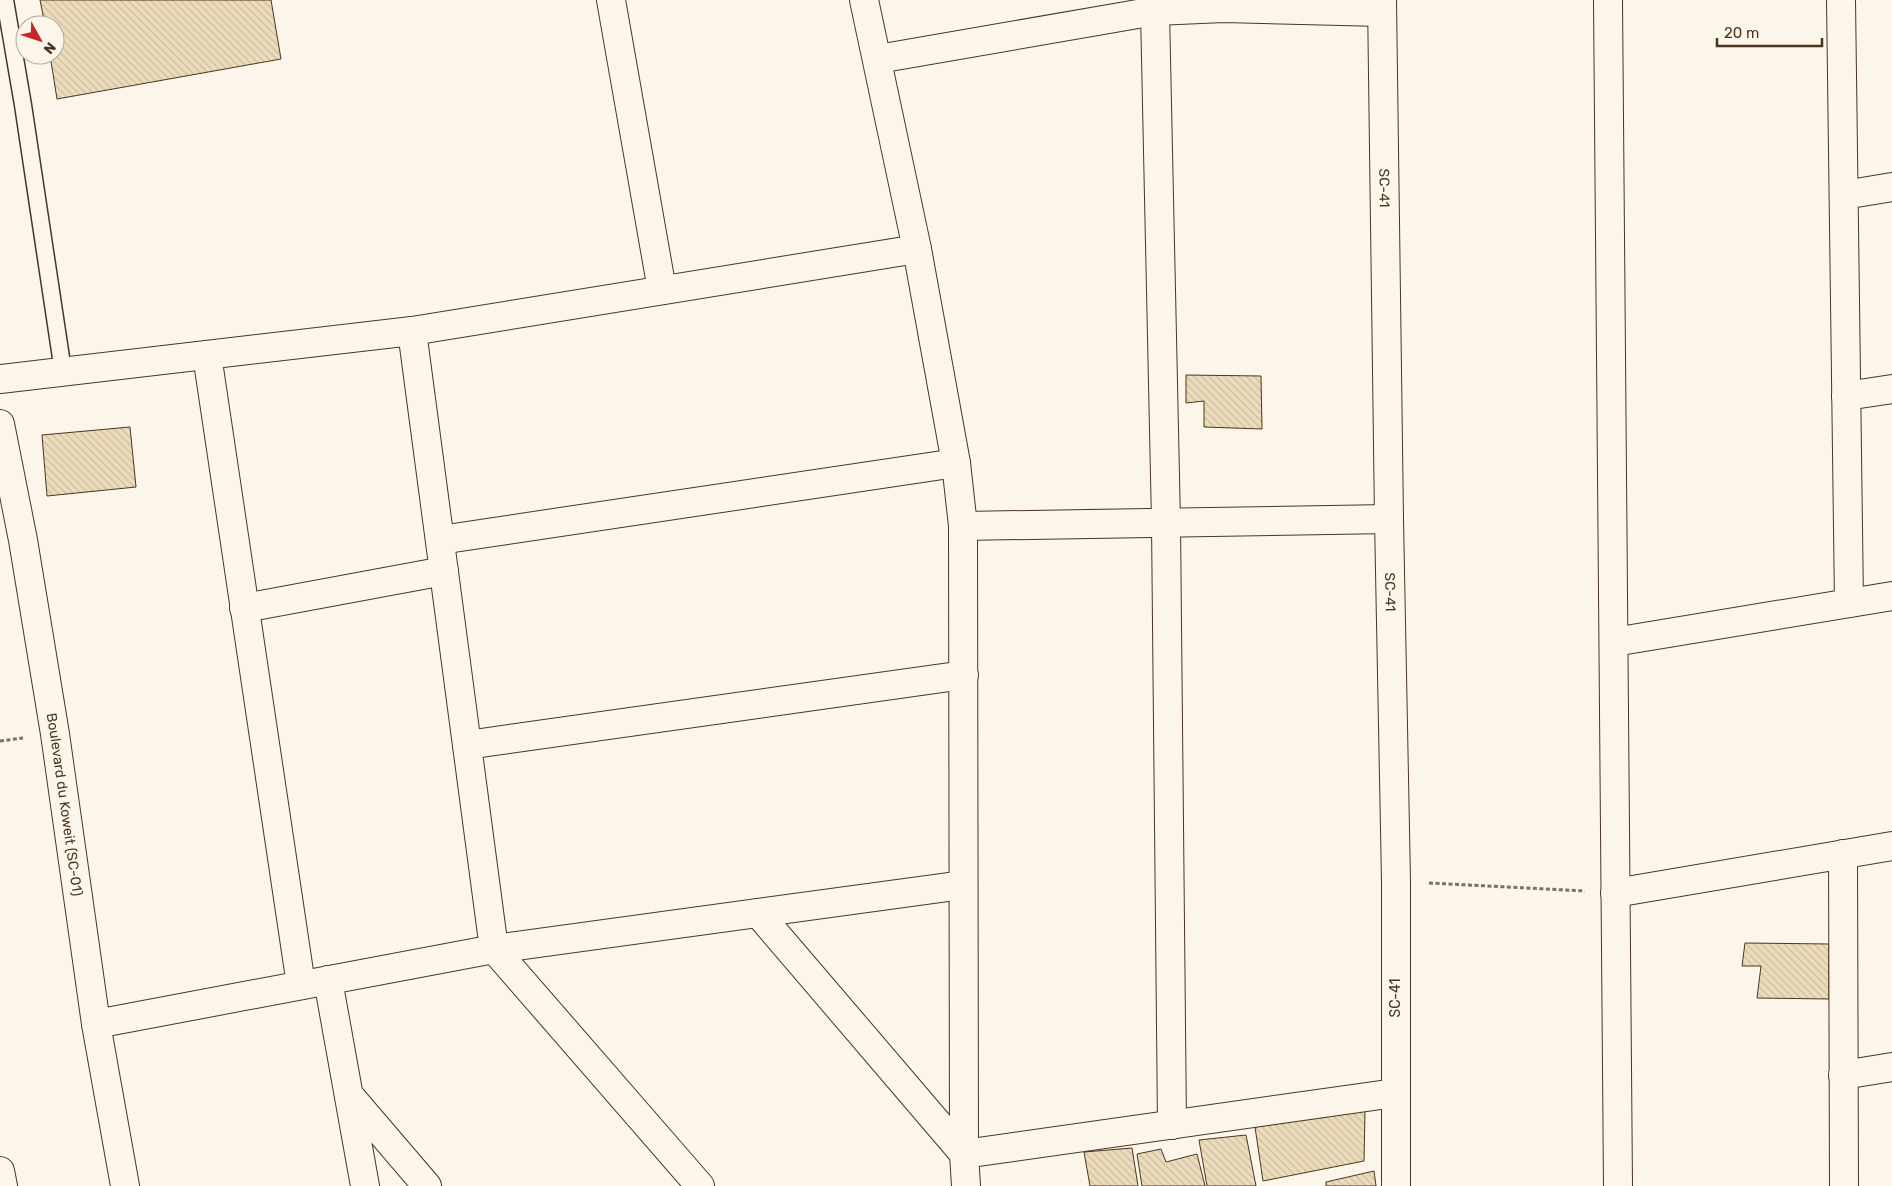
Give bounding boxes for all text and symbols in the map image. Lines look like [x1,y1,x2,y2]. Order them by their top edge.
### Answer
north arrow [15,15,65,65]
scale bar [1717,15,1822,47]
text: 20 m [1724,24,1759,42]
text: N [40,39,59,57]
street label: SC-41 [1375,168,1393,208]
street label: SC-41 [1381,572,1399,612]
street label: Boulevard du Koweit (SC-01) [43,712,86,897]
street label: SC-41 [1387,978,1404,1018]

